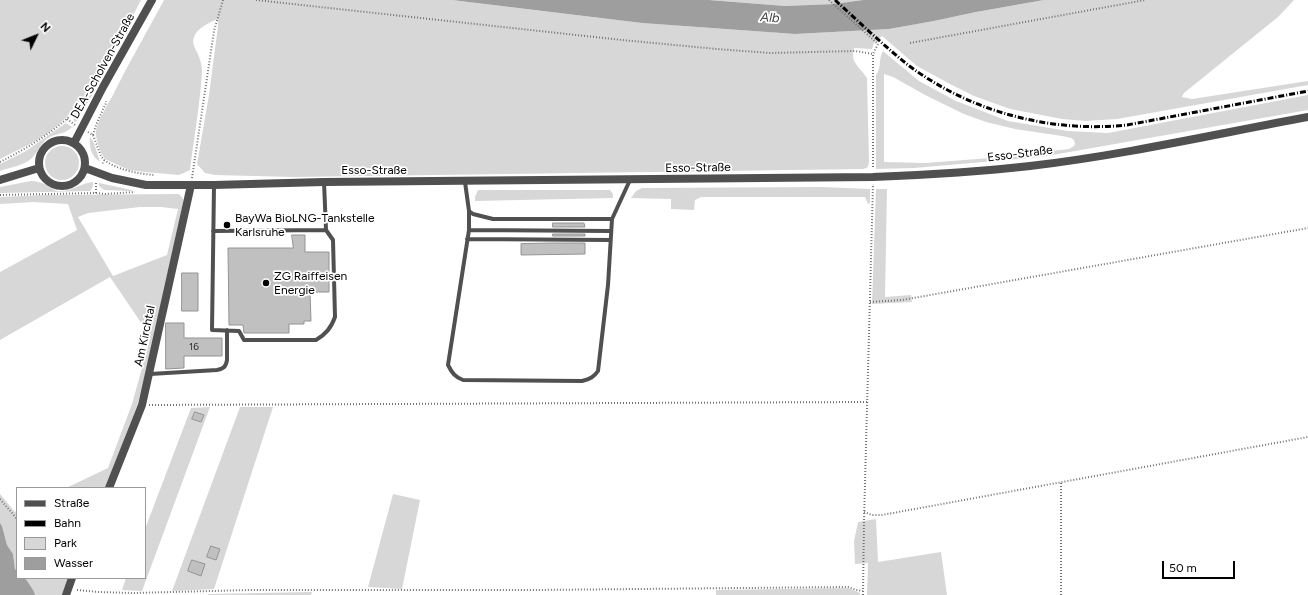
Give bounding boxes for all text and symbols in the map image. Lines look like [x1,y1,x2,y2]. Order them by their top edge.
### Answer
water label: Alb [760,10,780,26]
street label: DEA-Scholven-Straße [68,11,138,121]
north arrow [16,16,56,56]
text: N [37,20,53,35]
street label: Esso-Straße [987,143,1053,165]
street label: Esso-Straße [665,160,731,176]
street label: Esso-Straße [341,163,407,177]
place label: BayWa BioLNG-Tankstelle Karlsruhe [235,211,375,239]
marker: BayWa BioLNG-Tankstelle Karlsruhe [222,220,232,230]
place label: ZG Raiffeisen Energie [274,269,347,297]
marker: ZG Raiffeisen Energie [261,278,271,288]
street label: Am Kirchtal [132,304,158,368]
house number: 16 [189,341,199,353]
legend [16,487,146,579]
text: Straße [54,496,89,510]
text: Bahn [54,516,81,530]
text: Park [54,536,77,550]
scale bar [1164,553,1237,579]
text: Wasser [54,556,93,570]
text: 50 m [1169,561,1197,575]

